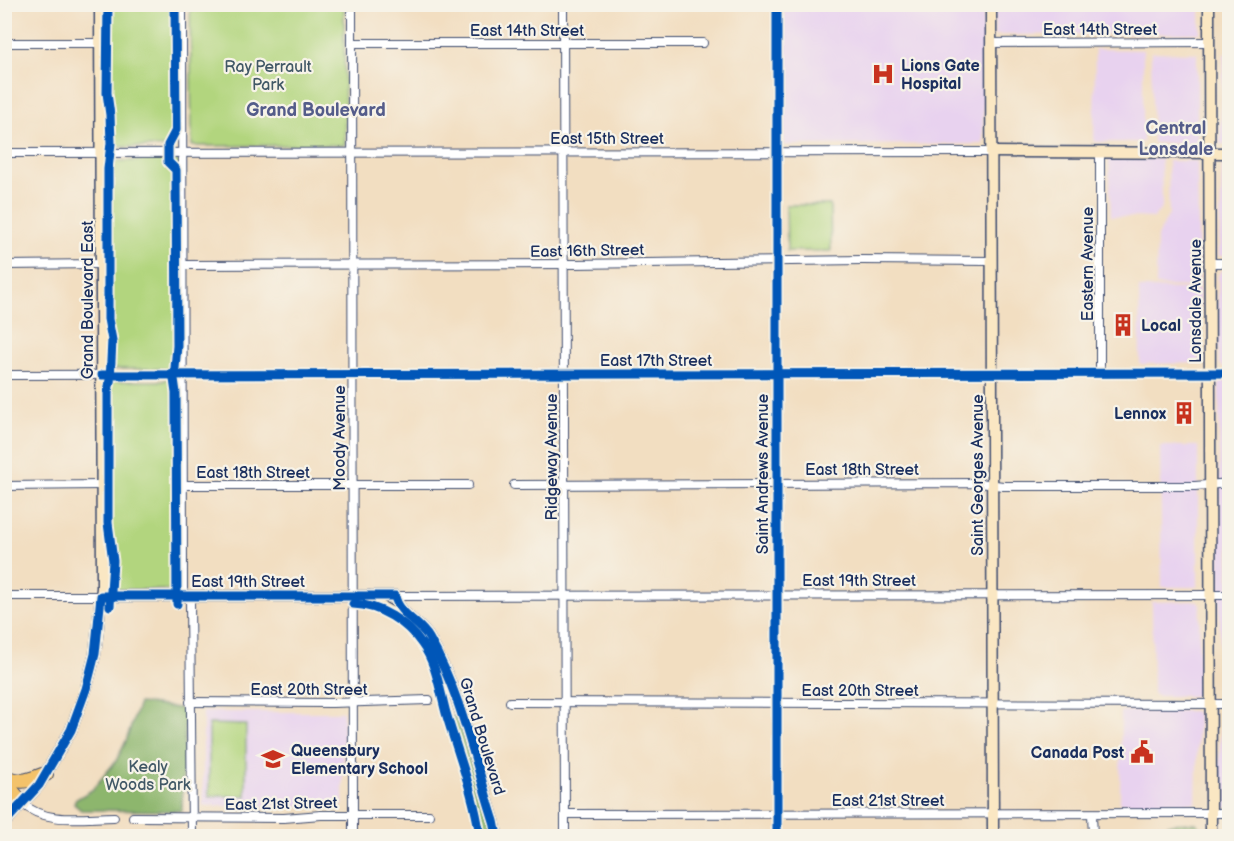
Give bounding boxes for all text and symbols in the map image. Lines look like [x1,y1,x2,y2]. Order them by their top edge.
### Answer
street label: East 14th Street [1043,21,1157,40]
street label: East 14th Street [470,22,584,41]
place label: Lions Gate Hospital [901,57,980,94]
park label: Ray Perrault Park [224,58,312,95]
hospital icon: Lions Gate Hospital [870,61,896,87]
district label: Grand Boulevard [246,100,386,121]
district label: Central Lonsdale [1139,118,1213,160]
street label: East 15th Street [550,130,664,149]
street label: Eastern Avenue [1079,206,1098,321]
street label: Grand Boulevard East [79,221,98,379]
street label: Lonsdale Avenue [1187,239,1206,363]
street label: East 16th Street [530,241,644,262]
building icon: Local [1110,312,1136,338]
place label: Local [1141,317,1181,336]
street label: East 17th Street [600,352,712,371]
street label: Moody Avenue [331,385,350,491]
street label: Ridgeway Avenue [543,393,562,520]
street label: Saint Andrews Avenue [754,393,773,554]
street label: Saint Georges Avenue [969,394,988,556]
building icon: Lennox [1171,400,1197,426]
place label: Lennox [1114,405,1166,424]
street label: East 18th Street [805,461,919,480]
street label: East 18th Street [196,464,310,483]
street label: East 19th Street [802,572,916,591]
street label: East 19th Street [191,573,305,592]
street label: Grand Boulevard [455,675,508,797]
street label: East 20th Street [250,681,368,700]
street label: East 20th Street [801,682,919,701]
public building icon: Canada Post [1129,739,1155,765]
place label: Queensbury Elementary School [291,742,428,779]
place label: Canada Post [1031,744,1125,763]
school or university icon: Queensbury Elementary School [260,746,286,772]
park label: Kealy Woods Park [105,758,191,795]
street label: East 21st Street [832,792,945,811]
street label: East 21st Street [224,794,338,815]

